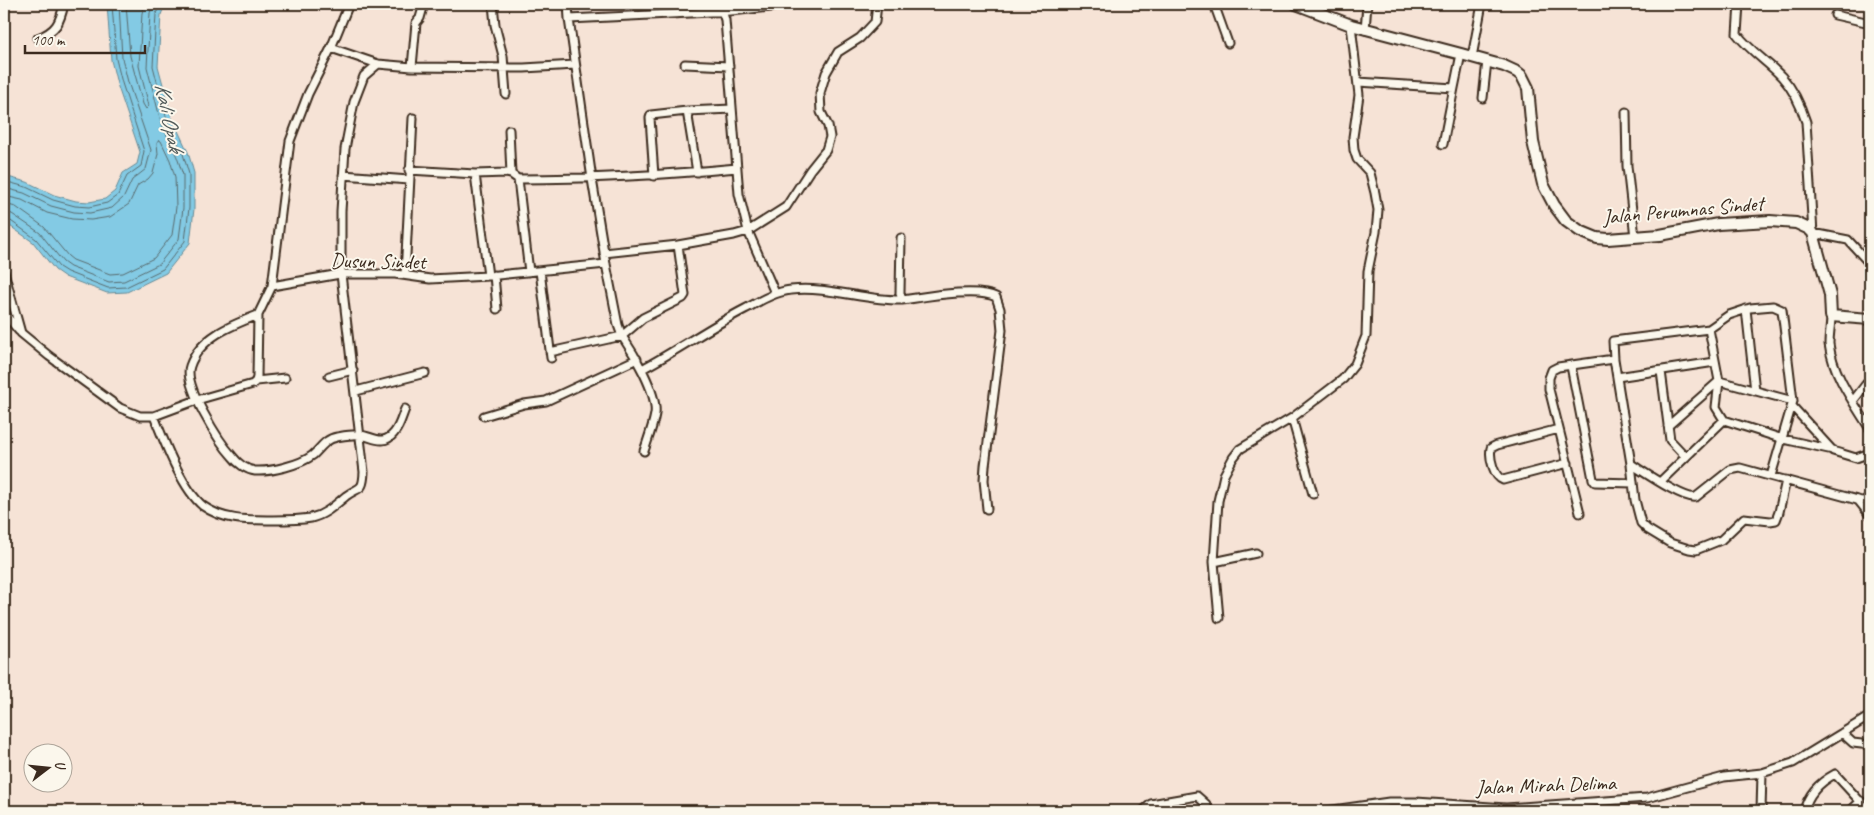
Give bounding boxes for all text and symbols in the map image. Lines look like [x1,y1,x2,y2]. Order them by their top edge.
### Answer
scale bar [25,22,145,54]
text: 100 m [32,31,66,50]
water label: Kali Opak [148,80,191,158]
street label: Jalan Perumnas Sindet [1601,190,1767,230]
street label: Dusun Sindet [330,247,428,275]
north arrow [22,742,72,792]
text: U [51,759,70,773]
street label: Jalan Mirah Delima [1475,770,1618,800]

